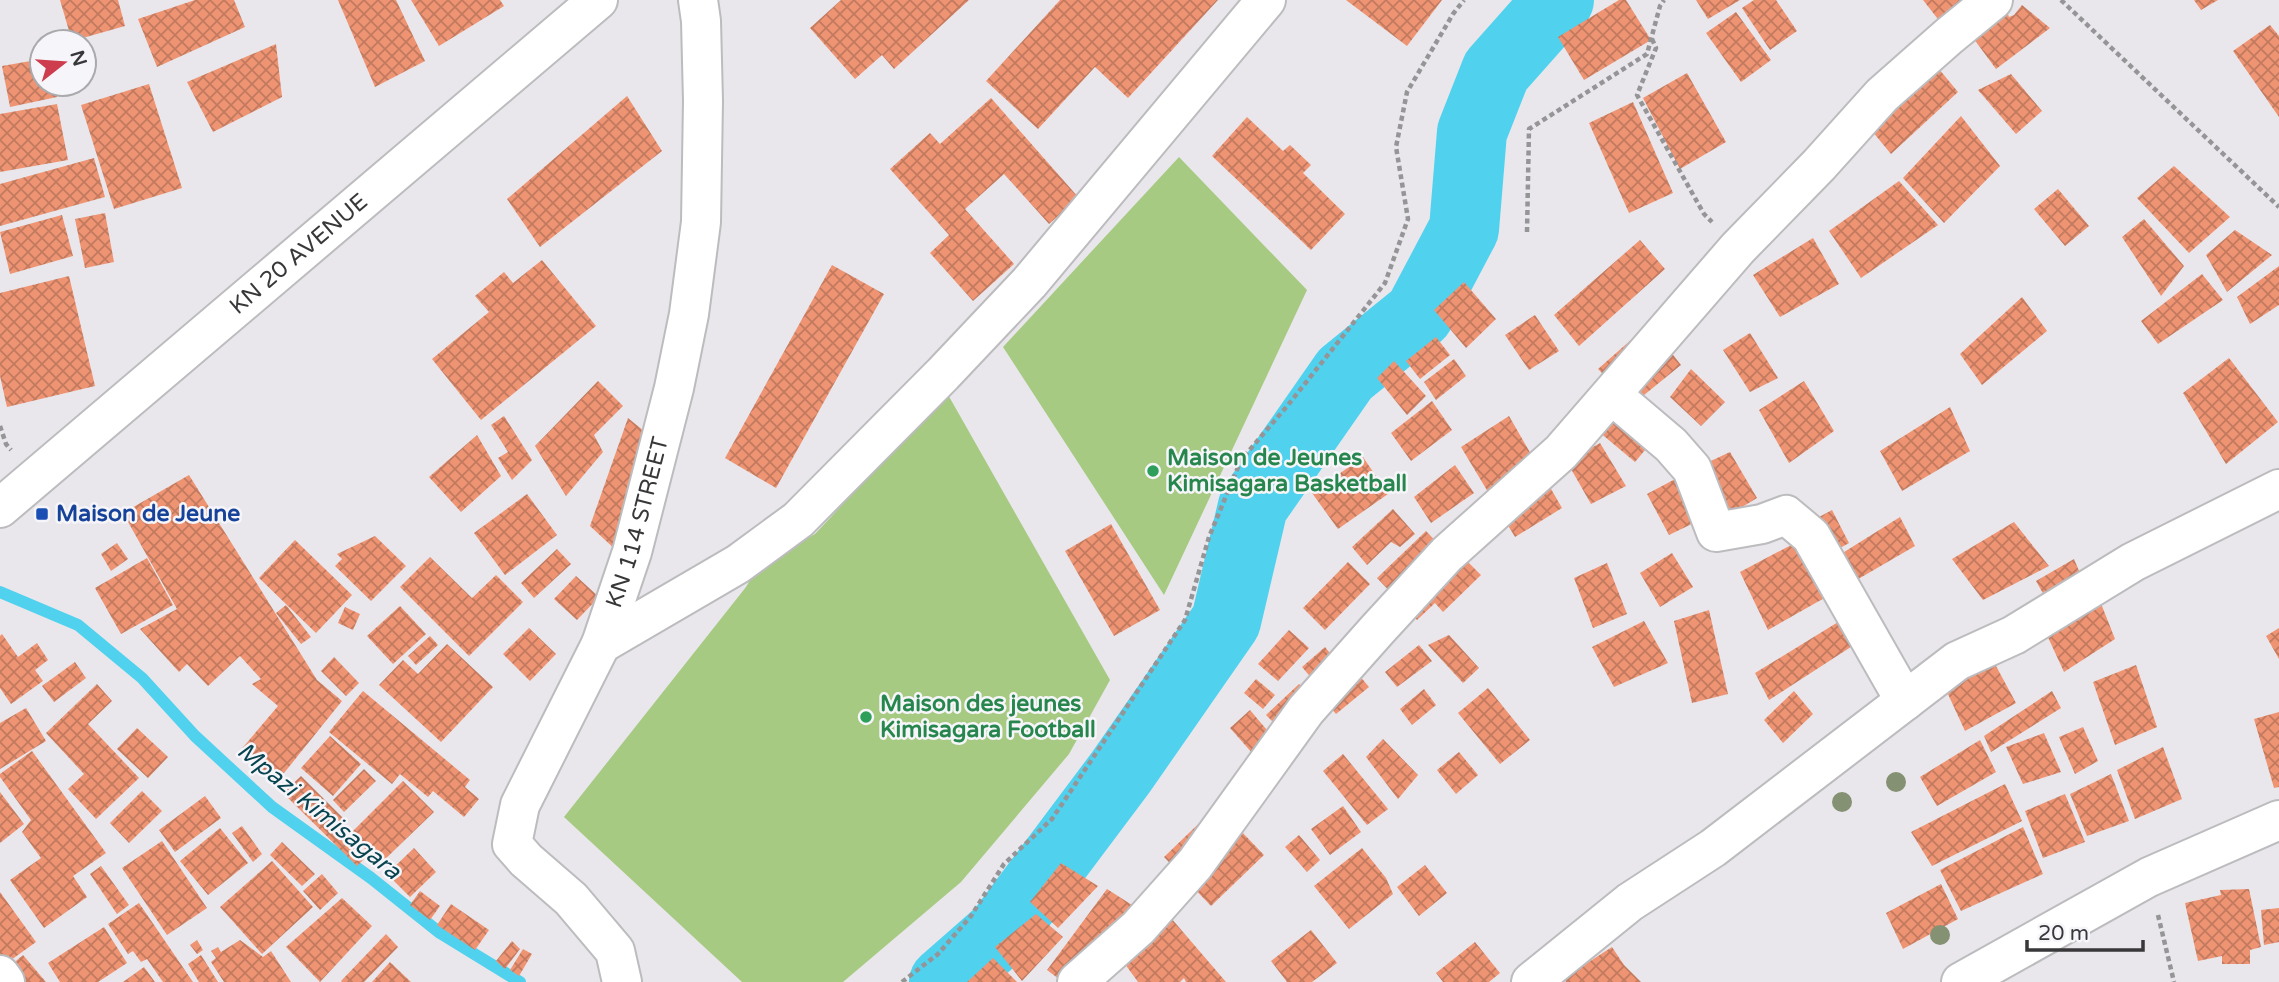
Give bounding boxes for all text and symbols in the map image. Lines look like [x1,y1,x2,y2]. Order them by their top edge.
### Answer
north arrow [28,28,98,98]
text: N [66,48,91,69]
street label: KN 20 AVENUE [224,188,373,321]
street label: KN 114 STREET [600,434,675,611]
place label: Maison de Jeunes Kimisagara Basketball [1167,444,1407,498]
marker: Maison de Jeunes Kimisagara Basketball [1145,463,1161,479]
place label: Maison de Jeune [56,500,240,528]
marker: Maison de Jeune [34,506,50,522]
place label: Maison des jeunes Kimisagara Football [880,690,1096,744]
marker: Maison des jeunes Kimisagara Football [858,709,874,725]
water label: Mpazi Kimisagara [231,736,407,886]
scale bar [2027,908,2142,952]
text: 20 m [2038,921,2089,946]

